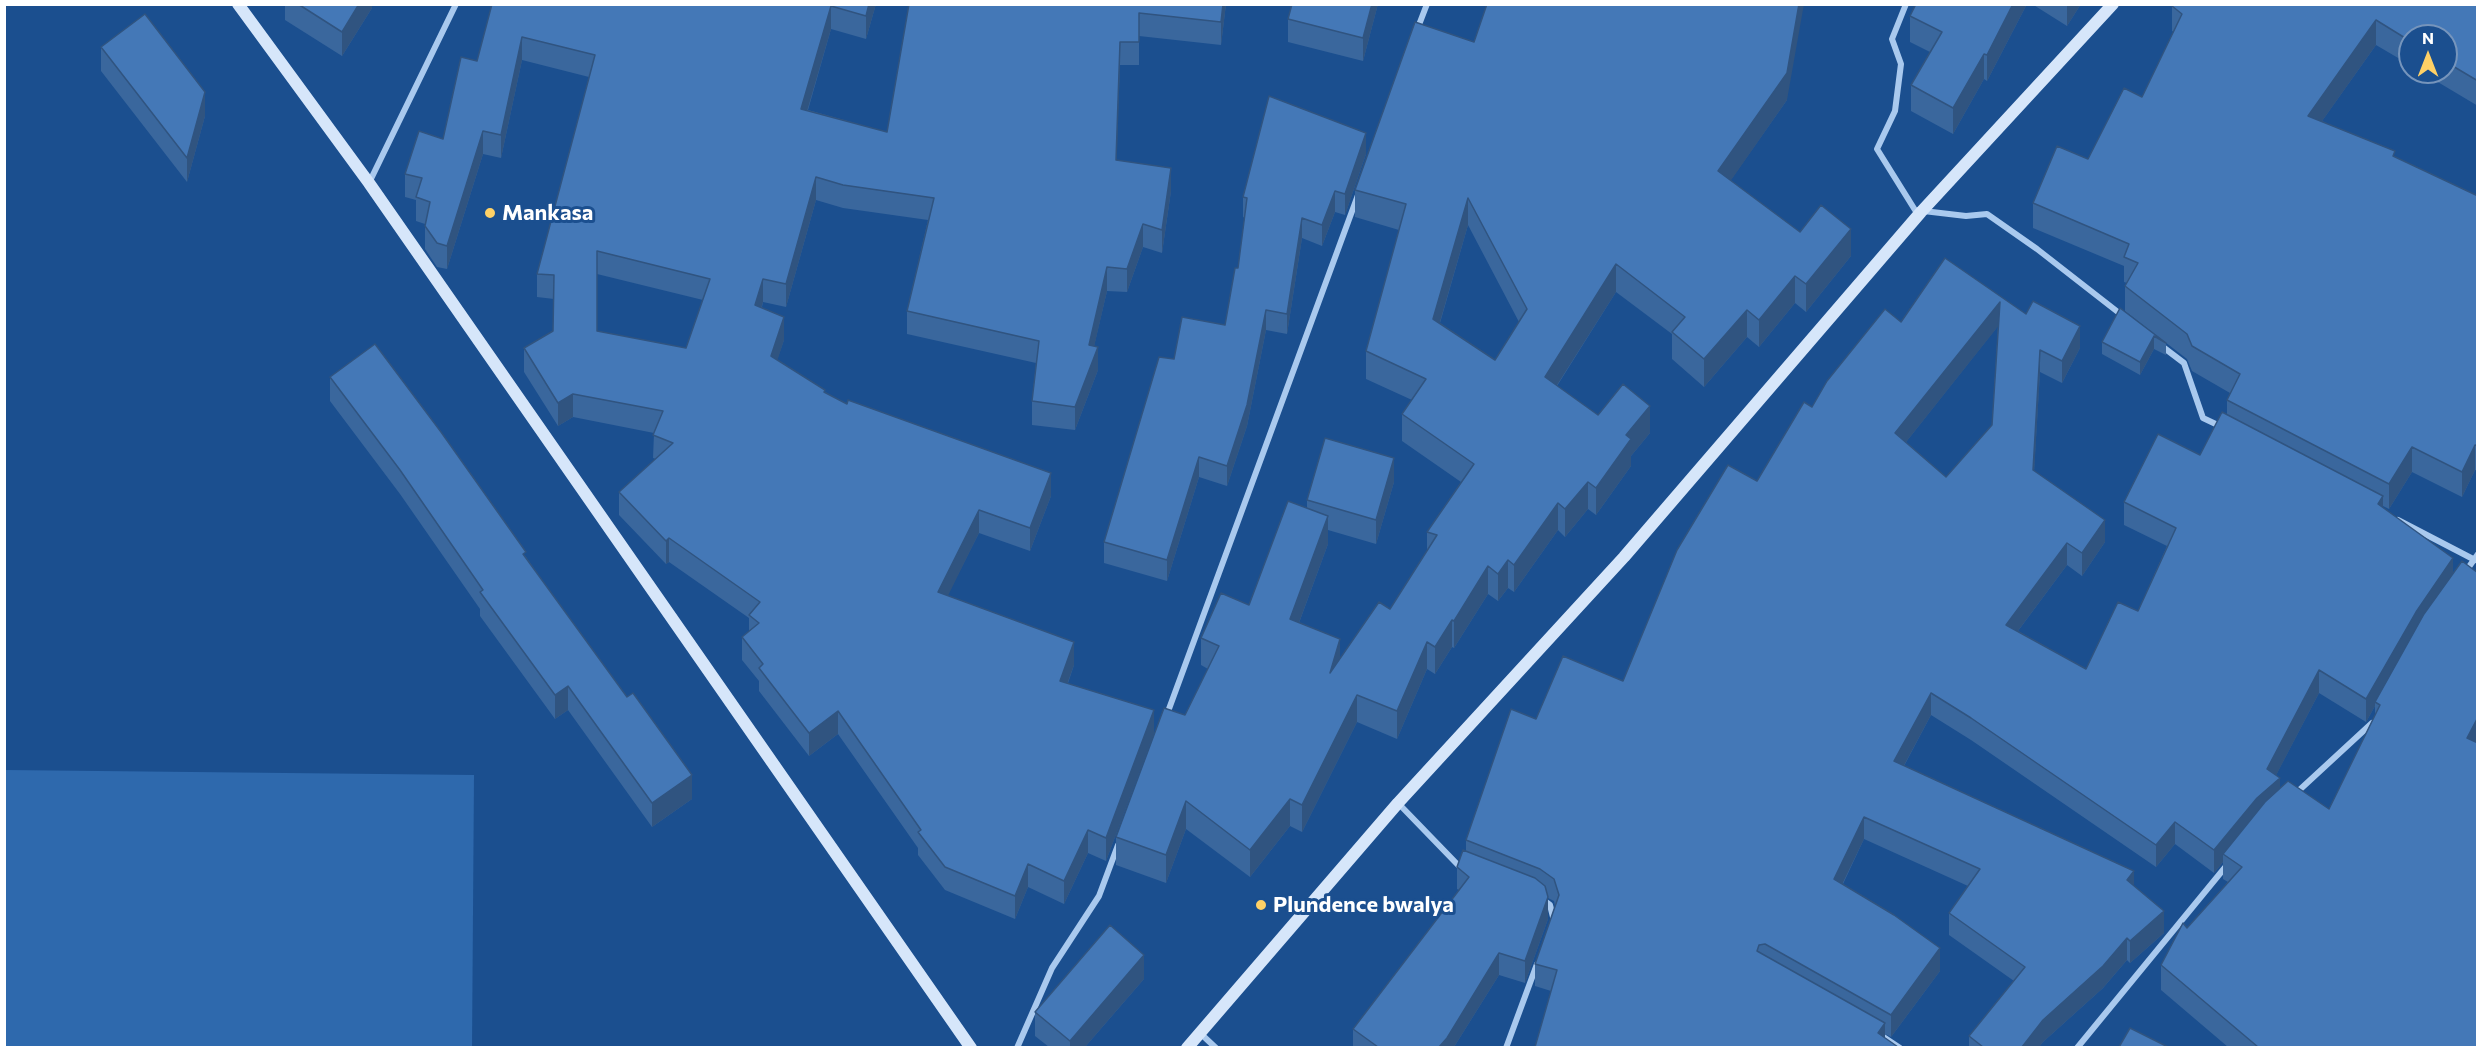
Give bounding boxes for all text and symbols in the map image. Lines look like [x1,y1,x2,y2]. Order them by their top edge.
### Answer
north arrow [2398,24,2458,84]
text: N [2422,28,2434,47]
place label: Mankasa [502,200,593,226]
marker: Mankasa [483,206,497,220]
place label: Plundence bwalya [1273,892,1454,918]
marker: Plundence bwalya [1254,898,1268,912]

